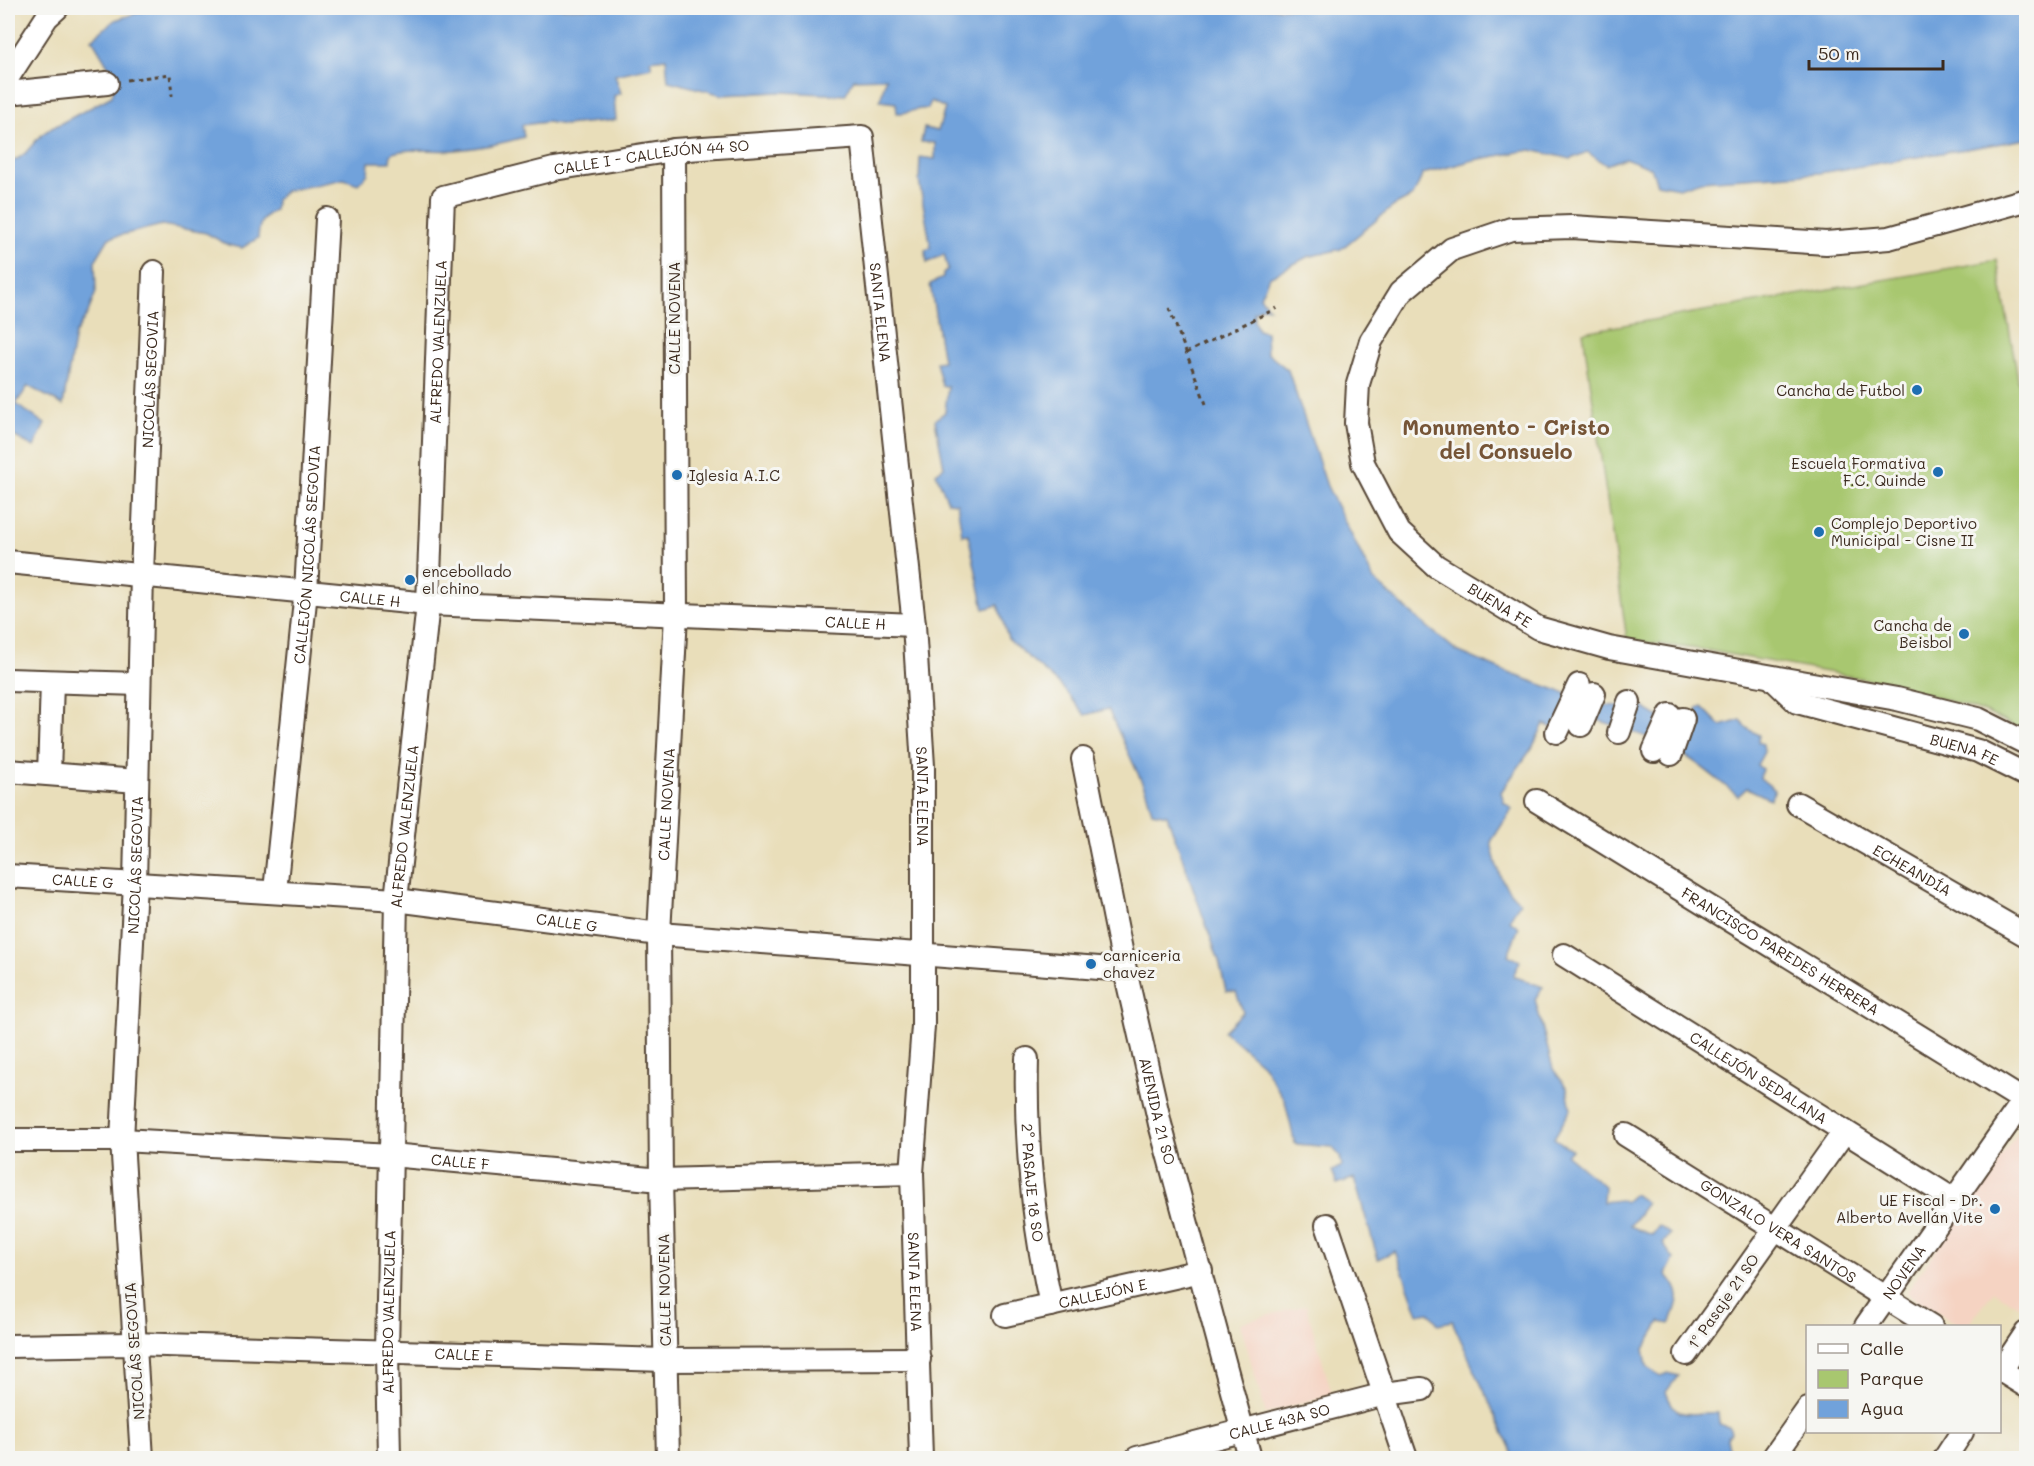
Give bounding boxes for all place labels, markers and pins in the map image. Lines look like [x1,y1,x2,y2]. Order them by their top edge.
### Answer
place label: Cancha de Futbol [1776,380,1905,400]
marker: Cancha de Futbol [1910,383,1924,397]
place label: Escuela Formativa F.C. Quinde [1791,453,1926,490]
place label: Iglesia A.I.C [689,465,780,485]
marker: Escuela Formativa F.C. Quinde [1931,465,1945,479]
marker: Iglesia A.I.C [670,468,684,482]
place label: Complejo Deportivo Municipal - Cisne II [1831,513,1977,550]
marker: Complejo Deportivo Municipal - Cisne II [1812,525,1826,539]
place label: encebollado el chino [422,561,512,598]
marker: encebollado el chino [403,573,417,587]
place label: Cancha de Beisbol [1873,615,1952,652]
marker: Cancha de Beisbol [1957,627,1971,641]
place label: carniceria chavez [1103,945,1181,982]
marker: carniceria chavez [1084,957,1098,971]
place label: UE Fiscal - Dr. Alberto Avellán Vite [1836,1190,1983,1227]
marker: UE Fiscal - Dr. Alberto Avellán Vite [1988,1202,2002,1216]

